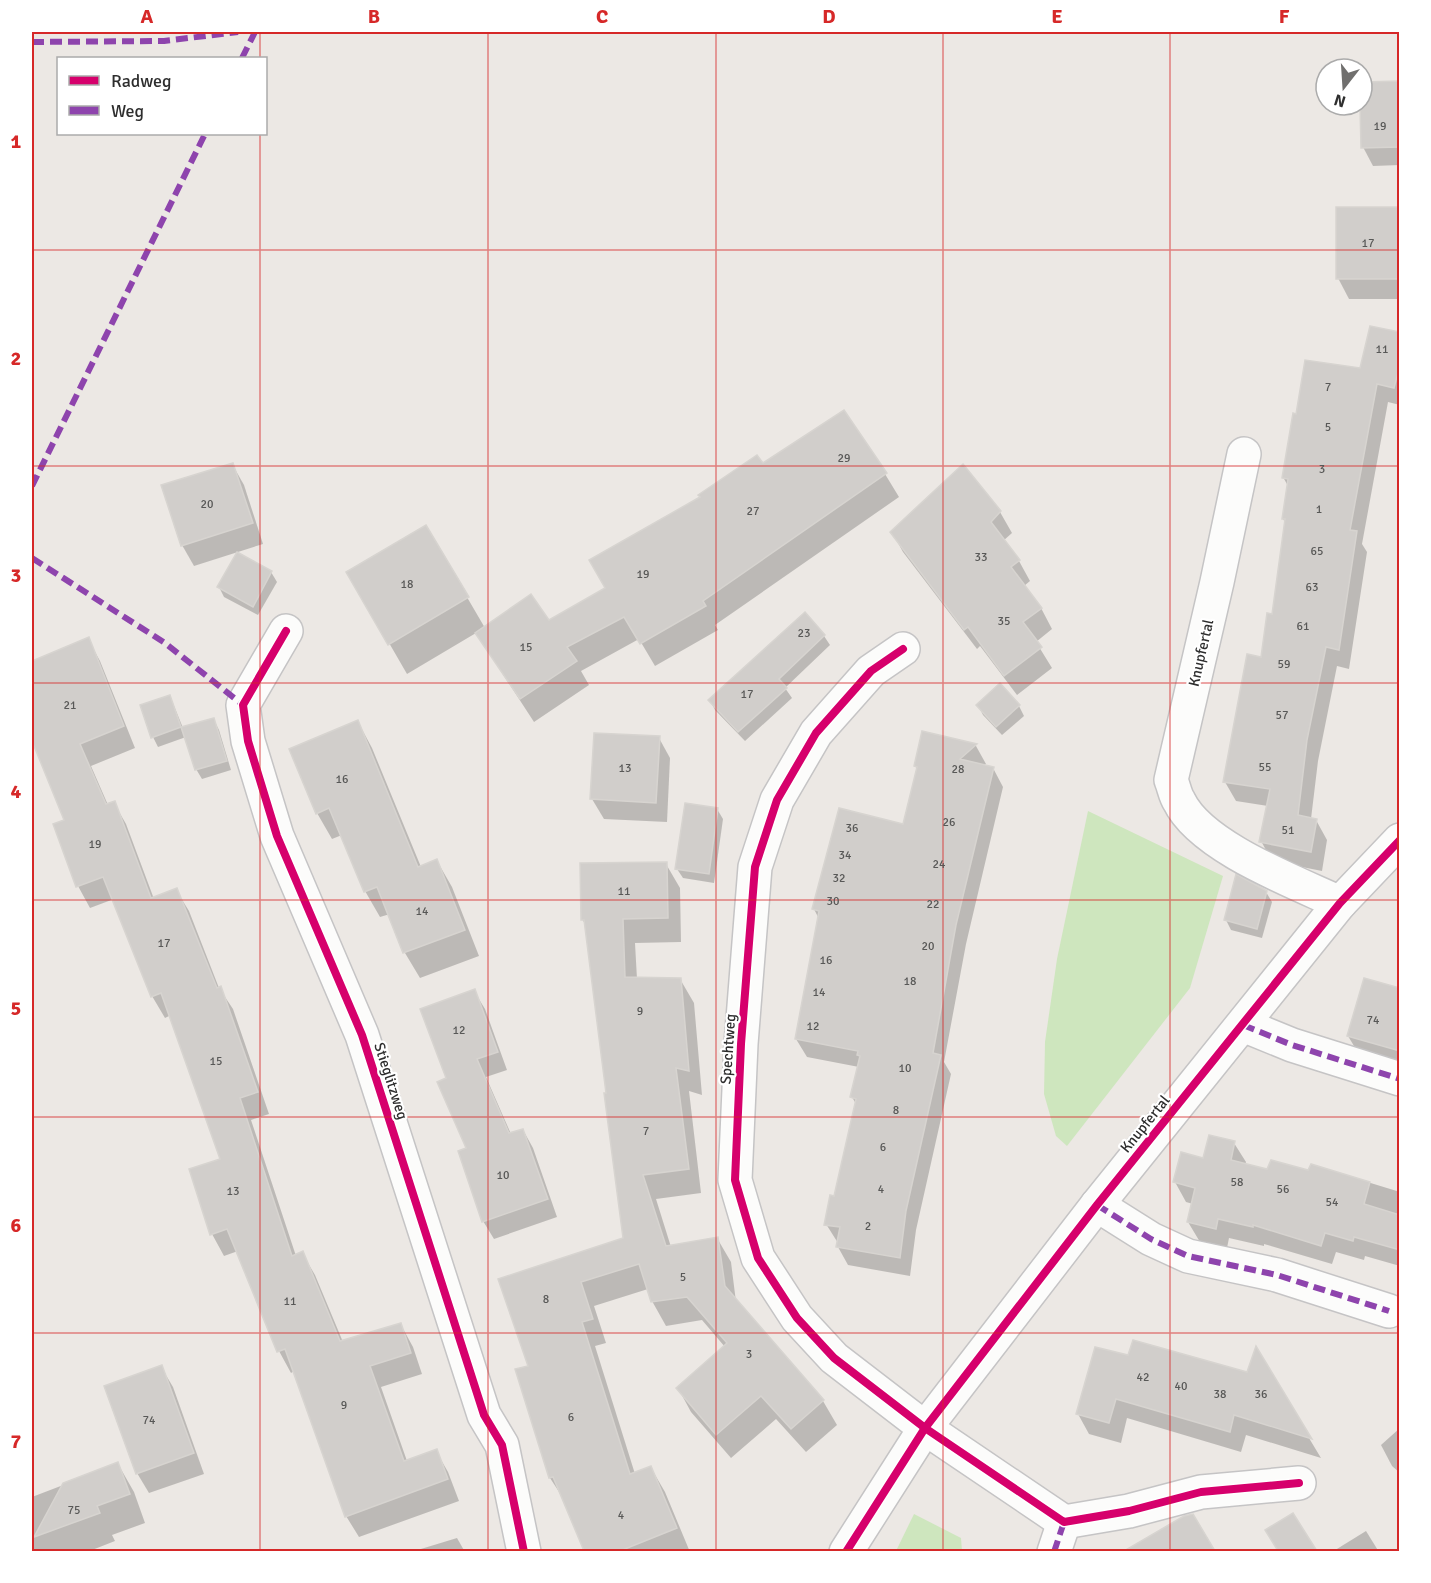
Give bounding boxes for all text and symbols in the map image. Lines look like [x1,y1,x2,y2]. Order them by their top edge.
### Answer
text: A [141,4,154,29]
text: B [368,4,380,29]
text: C [596,4,608,29]
text: D [822,4,836,29]
text: E [1051,4,1063,29]
text: F [1279,4,1290,29]
legend [57,57,267,135]
north arrow [1314,57,1374,117]
text: Radweg [111,70,172,92]
text: N [1332,89,1348,112]
text: Weg [111,100,144,122]
house number: 19 [1374,119,1386,134]
text: 1 [11,129,22,154]
house number: 17 [1362,236,1374,251]
house number: 11 [1376,342,1388,357]
text: 2 [11,346,21,371]
house number: 7 [1325,380,1331,395]
house number: 5 [1325,420,1331,435]
house number: 29 [838,451,850,466]
house number: 3 [1319,462,1325,477]
house number: 20 [201,497,213,512]
house number: 1 [1316,502,1322,517]
house number: 27 [747,504,759,519]
house number: 65 [1311,544,1323,559]
house number: 33 [975,550,987,565]
text: 3 [11,563,21,588]
house number: 19 [637,567,649,582]
house number: 18 [401,577,413,592]
house number: 63 [1306,580,1318,595]
house number: 35 [998,614,1010,629]
street label: Knupfertal [1184,617,1218,689]
house number: 61 [1297,619,1309,634]
house number: 23 [798,626,810,641]
house number: 15 [520,640,532,655]
house number: 59 [1278,657,1290,672]
house number: 17 [741,687,753,702]
house number: 21 [64,698,76,713]
house number: 57 [1276,708,1288,723]
house number: 55 [1259,760,1271,775]
house number: 13 [619,761,631,776]
house number: 28 [952,762,964,777]
house number: 16 [336,772,348,787]
text: 4 [11,779,22,804]
house number: 26 [943,815,955,830]
house number: 36 [846,821,858,836]
house number: 51 [1282,823,1294,838]
house number: 19 [89,837,101,852]
house number: 34 [839,848,852,863]
house number: 24 [933,857,946,872]
house number: 32 [833,871,845,886]
house number: 11 [618,884,630,899]
house number: 30 [827,894,839,909]
house number: 22 [927,897,939,912]
house number: 14 [416,904,429,919]
house number: 17 [158,936,170,951]
house number: 20 [922,939,934,954]
house number: 16 [820,953,832,968]
house number: 18 [904,974,916,989]
house number: 14 [813,985,826,1000]
text: 5 [11,996,21,1021]
house number: 9 [637,1004,643,1019]
street label: Spechtweg [717,1013,739,1085]
house number: 74 [1367,1013,1380,1028]
house number: 12 [807,1019,819,1034]
house number: 12 [453,1023,465,1038]
street label: Stieglitzweg [370,1040,412,1122]
house number: 15 [210,1054,222,1069]
house number: 10 [899,1061,911,1076]
street label: Knupfertal [1116,1092,1174,1156]
house number: 8 [893,1103,899,1118]
house number: 7 [643,1124,649,1139]
house number: 6 [880,1140,886,1155]
house number: 10 [497,1168,509,1183]
house number: 58 [1231,1175,1243,1190]
house number: 4 [878,1182,885,1197]
house number: 56 [1277,1182,1289,1197]
house number: 13 [227,1184,239,1199]
house number: 54 [1326,1195,1339,1210]
text: 6 [11,1213,22,1238]
house number: 2 [865,1219,871,1234]
house number: 5 [680,1270,686,1285]
house number: 8 [543,1292,549,1307]
house number: 11 [284,1294,296,1309]
house number: 3 [746,1347,752,1362]
house number: 42 [1137,1370,1149,1385]
house number: 40 [1175,1379,1187,1394]
house number: 38 [1214,1387,1226,1402]
house number: 36 [1255,1387,1267,1402]
house number: 9 [341,1398,347,1413]
house number: 6 [568,1410,574,1425]
house number: 74 [143,1413,156,1428]
text: 7 [11,1429,22,1454]
house number: 75 [68,1503,80,1518]
house number: 4 [618,1508,625,1523]

